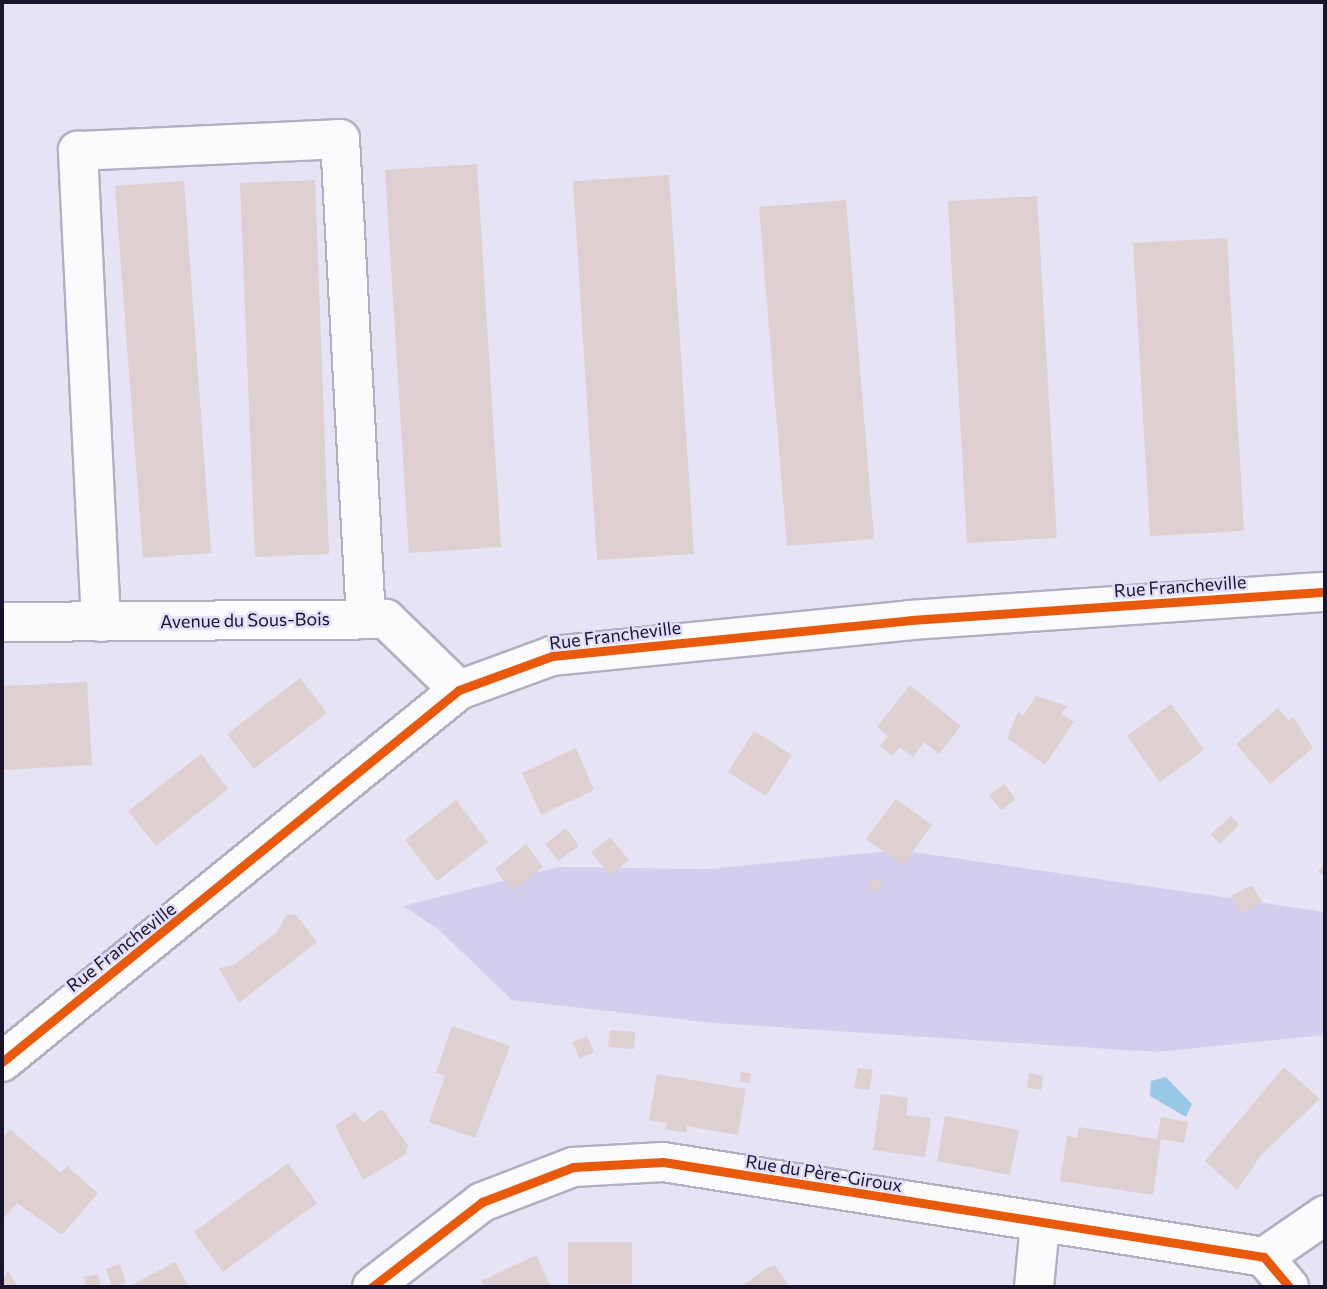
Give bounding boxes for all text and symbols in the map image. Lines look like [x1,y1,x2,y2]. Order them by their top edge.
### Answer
street label: Rue Francheville [1113,571,1247,601]
street label: Avenue du Sous-Bois [160,608,330,632]
street label: Rue Francheville [548,616,682,654]
street label: Rue Francheville [62,898,180,996]
street label: Rue du Père-Giroux [744,1150,904,1196]

